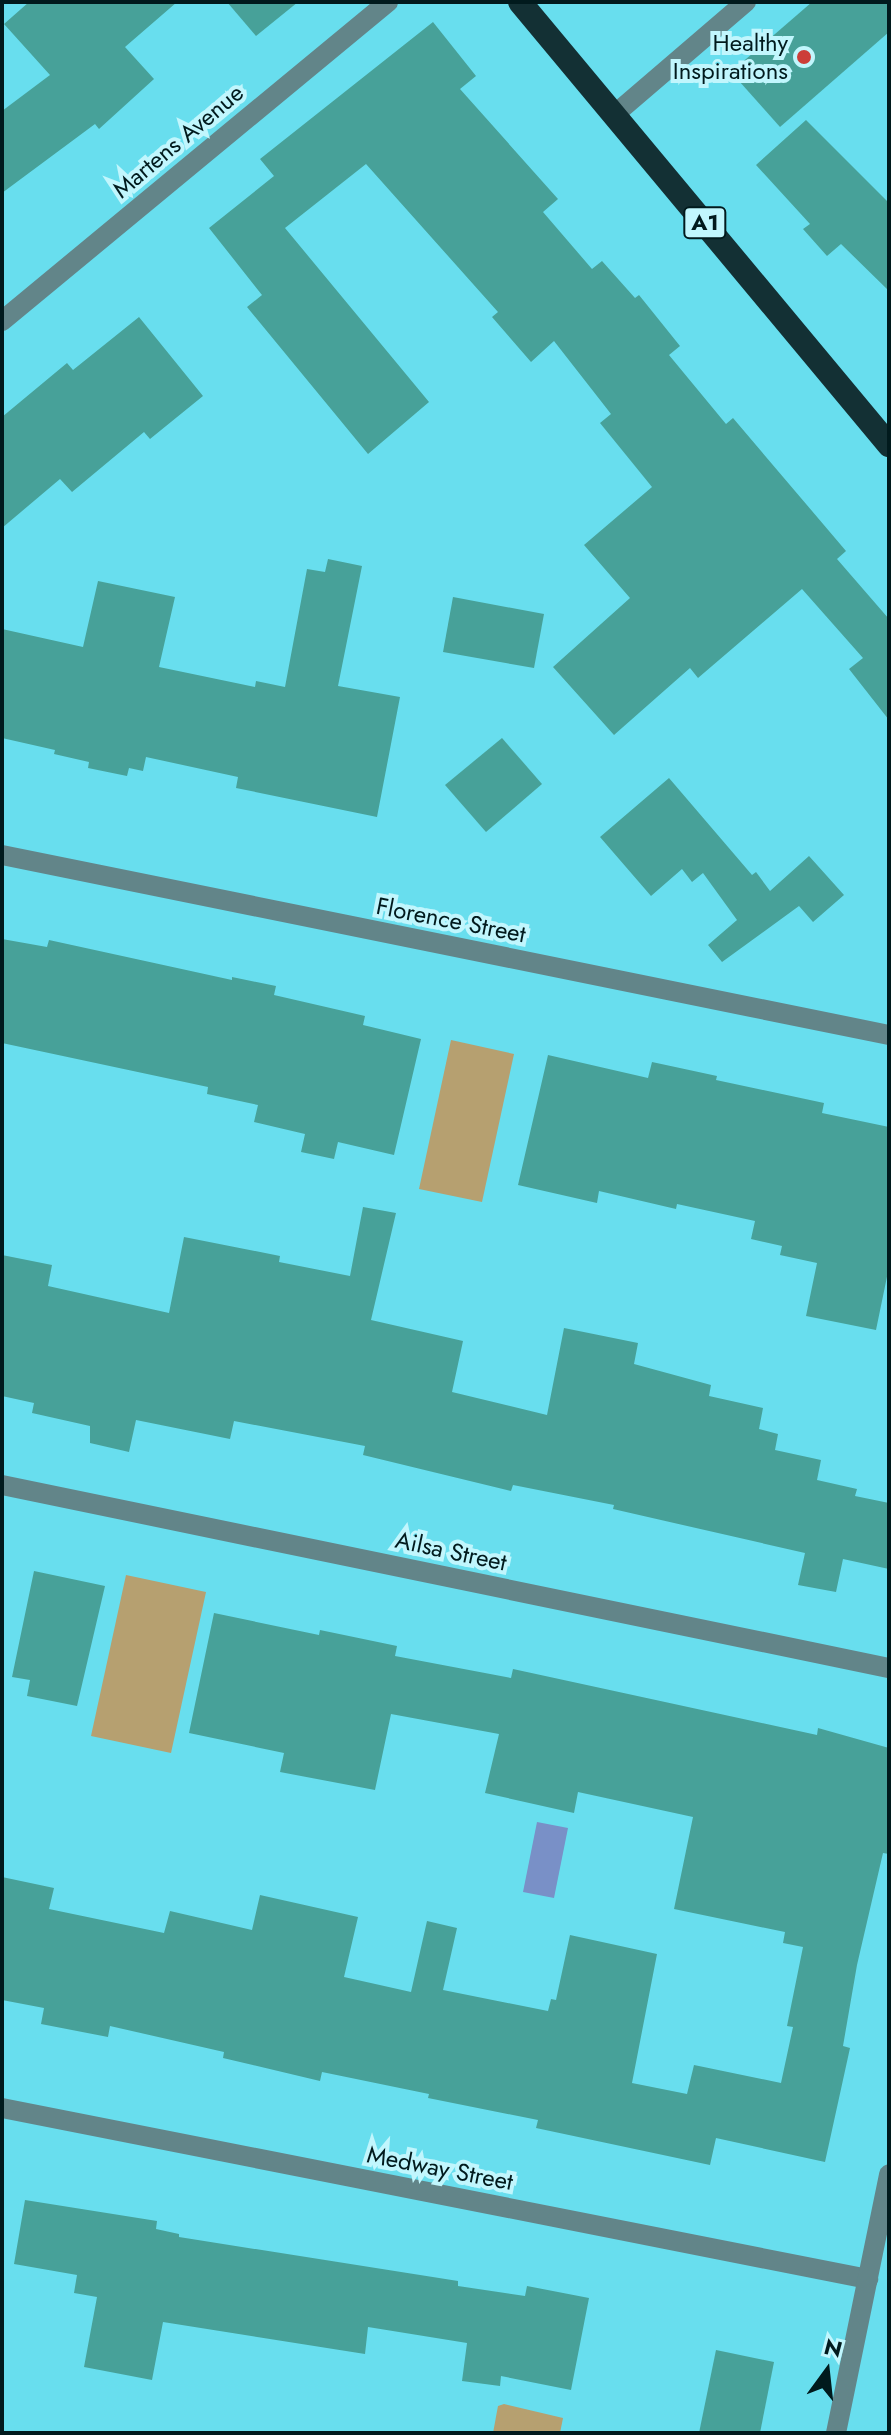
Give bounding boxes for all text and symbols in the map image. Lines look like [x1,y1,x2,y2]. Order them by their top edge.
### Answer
place label: Healthy Inspirations [673,29,788,85]
marker: Healthy Inspirations [795,48,813,66]
street label: Martens Avenue [107,78,249,204]
road number: A1 [683,205,727,241]
street label: Florence Street [374,891,528,949]
street label: Ailsa Street [393,1525,509,1577]
street label: Medway Street [364,2140,516,2196]
text: N [821,2330,846,2366]
north arrow [787,2331,867,2411]

